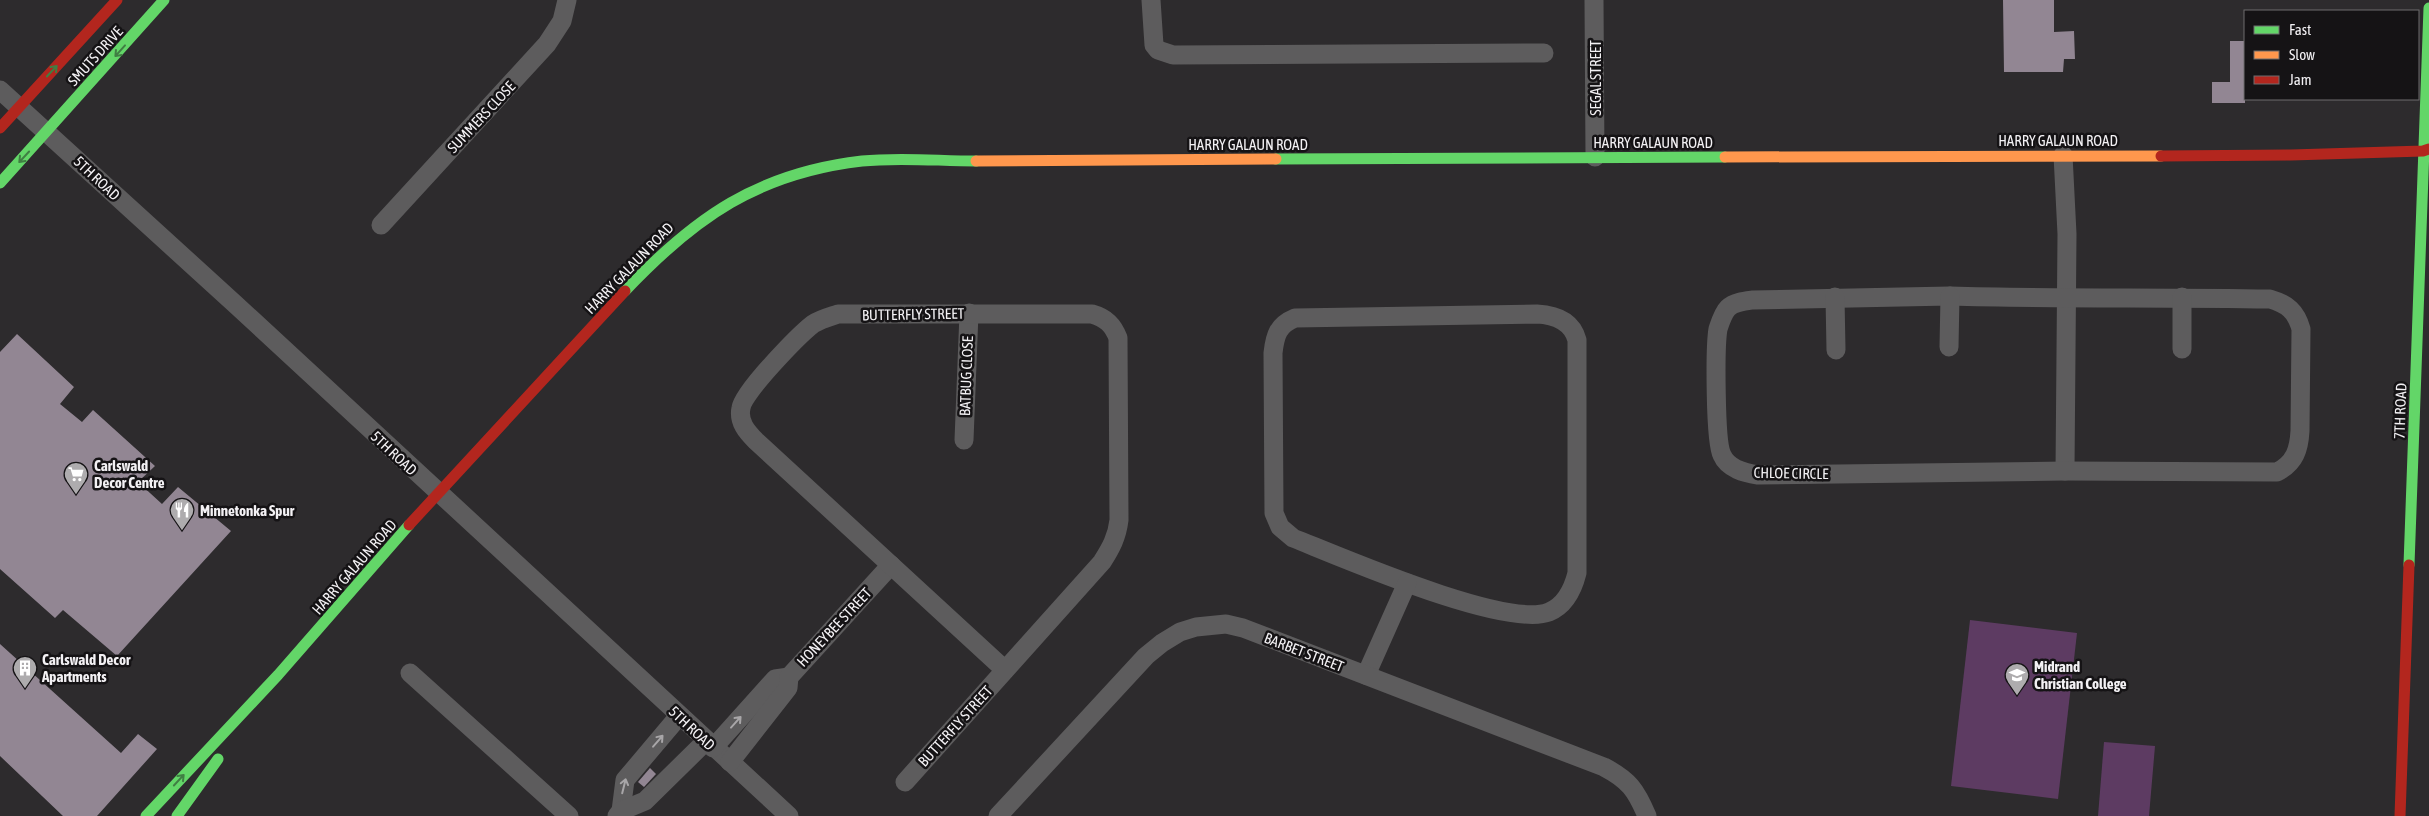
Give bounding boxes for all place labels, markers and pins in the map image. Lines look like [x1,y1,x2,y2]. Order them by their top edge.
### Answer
place label: Carlswald Decor Centre [94,457,165,491]
supermarket icon: Carlswald Decor Centre [63,461,89,495]
restaurant icon: Minnetonka Spur [169,497,195,531]
place label: Minnetonka Spur [200,502,295,519]
place label: Carlswald Decor Apartments [41,651,131,685]
building icon: Carlswald Decor Apartments [12,655,38,689]
place label: Midrand Christian College [2034,658,2127,692]
school or university icon: Midrand Christian College [2004,662,2030,696]

